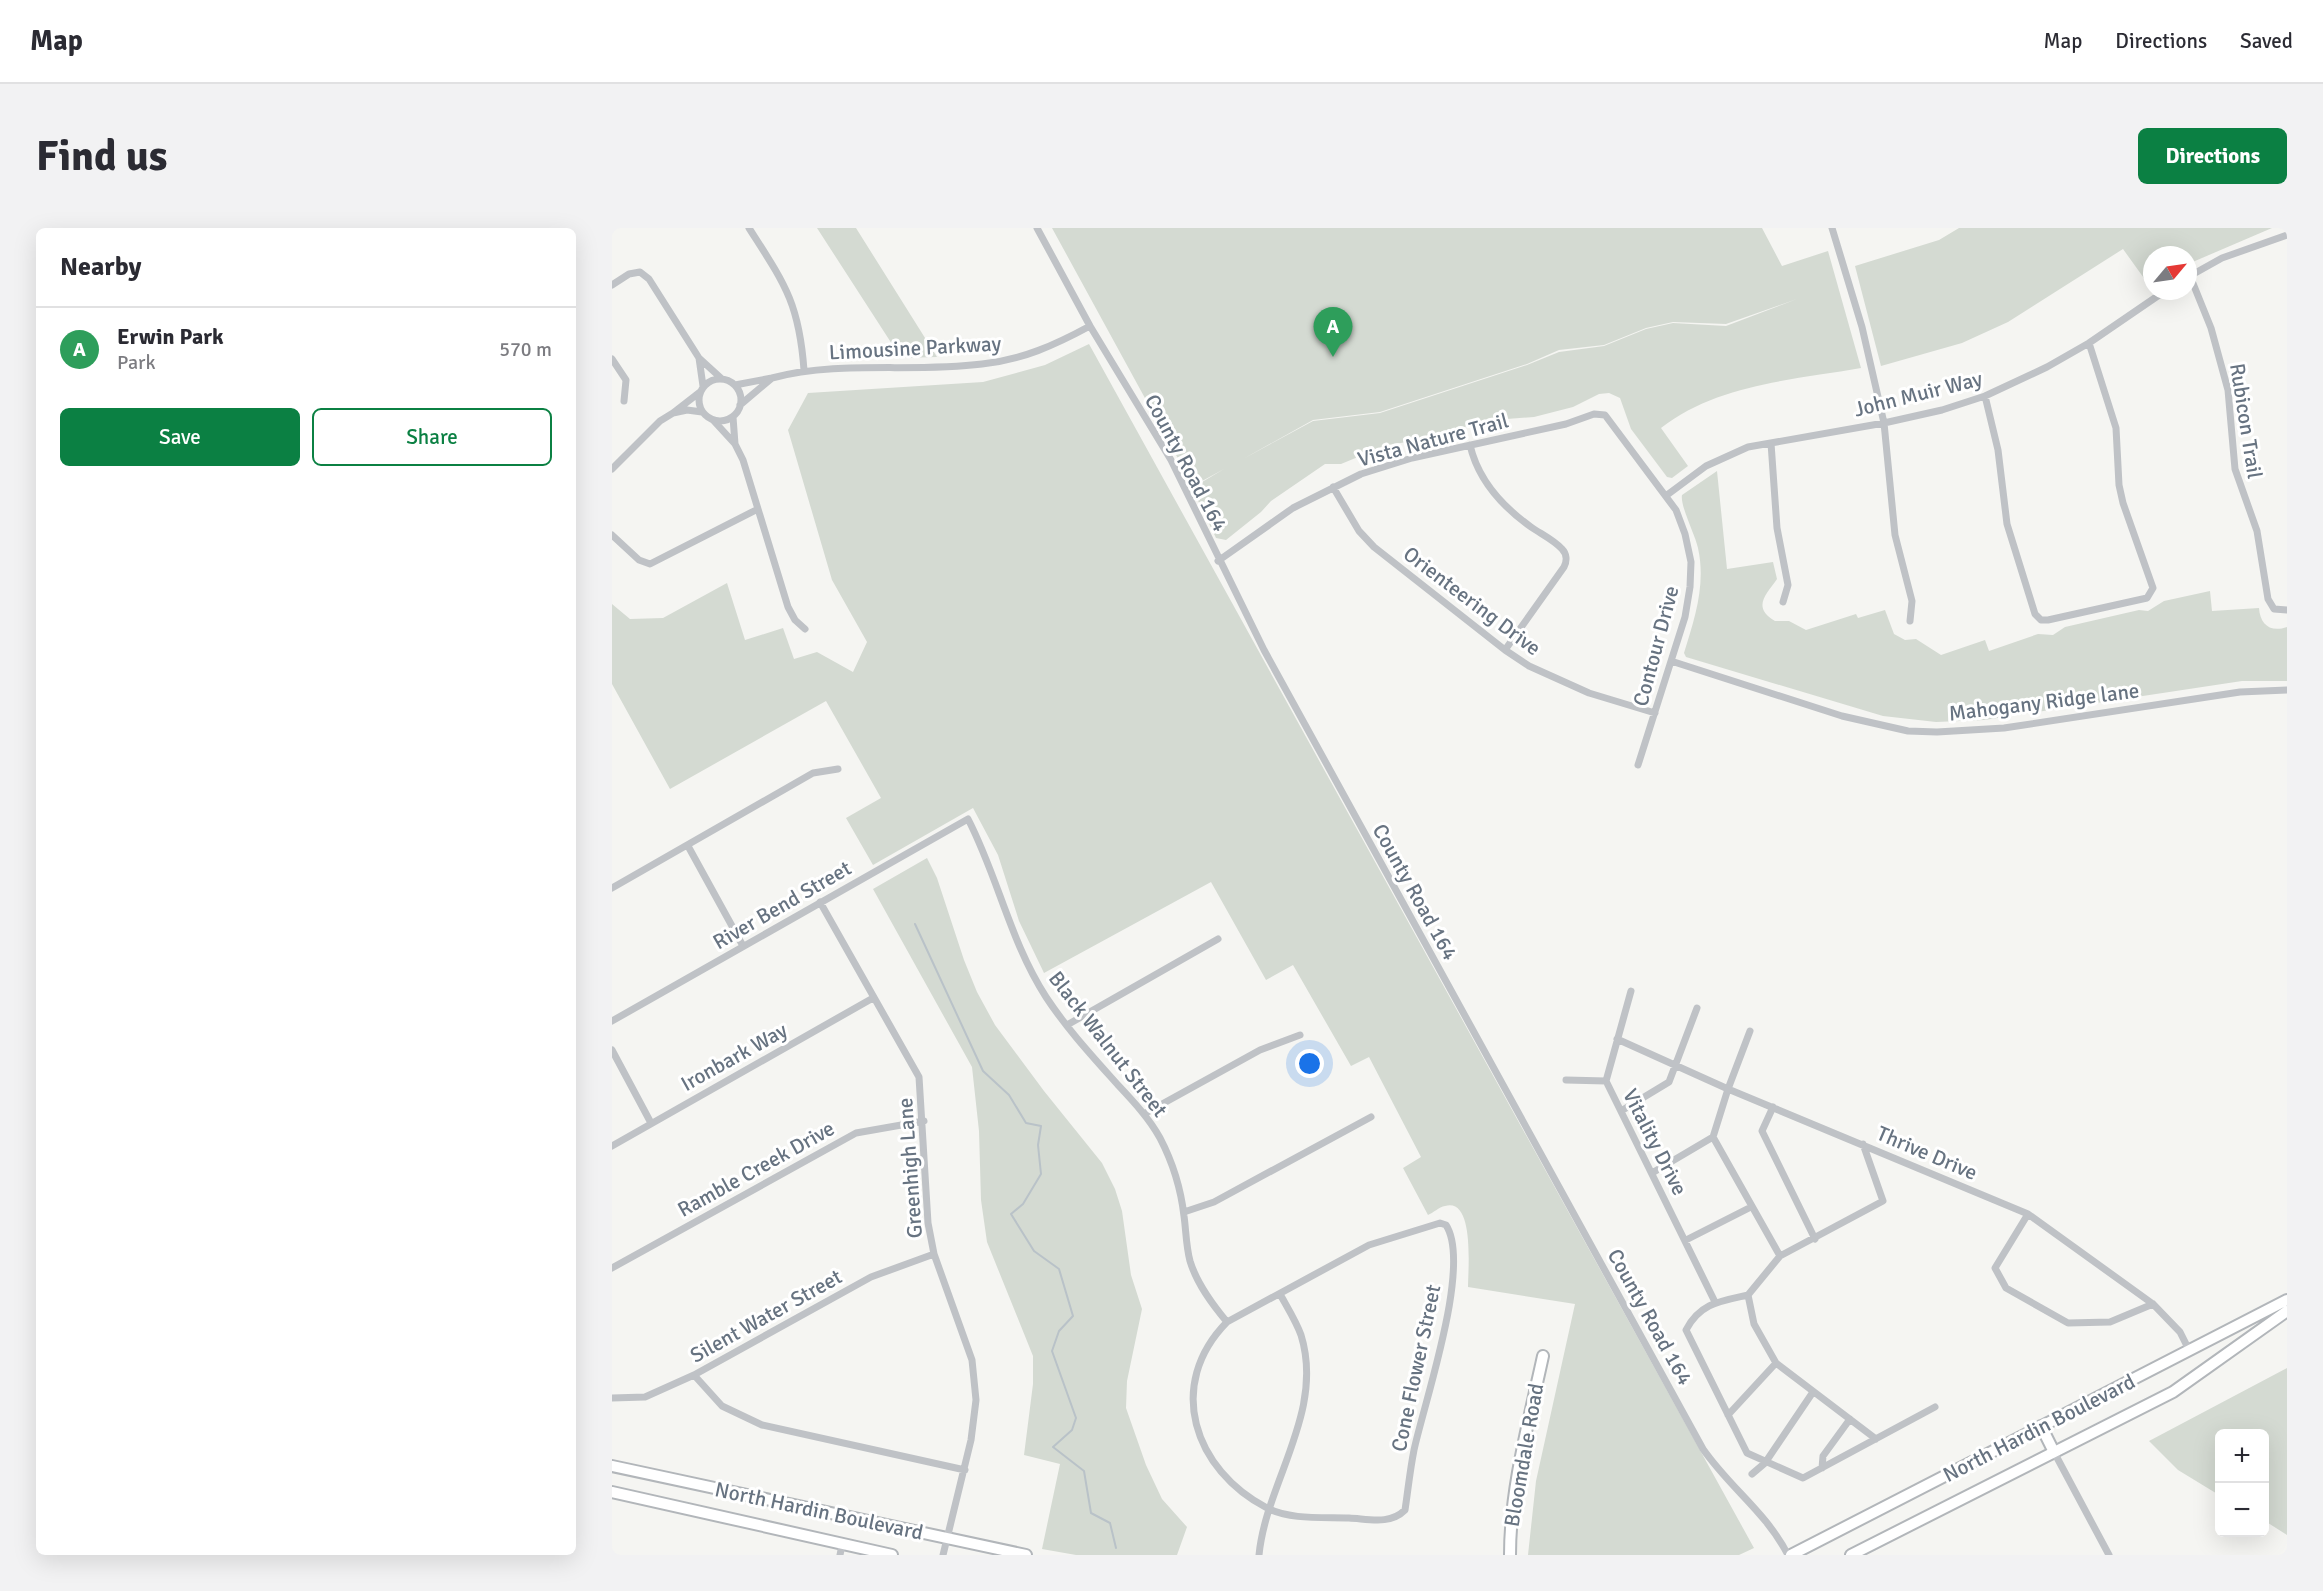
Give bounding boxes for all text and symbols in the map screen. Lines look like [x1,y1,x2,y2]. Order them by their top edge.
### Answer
text: Map [30,24,83,58]
text: Map [2044,28,2082,54]
text: Directions [2115,28,2207,54]
text: Saved [2240,28,2293,54]
button: Directions [2138,128,2287,184]
text: Find us [36,131,167,182]
north arrow [2143,246,2197,300]
text: Nearby [60,251,141,283]
pin: A [1314,308,1352,357]
text: Erwin Park [117,323,223,350]
street label: Limousine Parkway [828,330,1002,365]
text: A [73,337,86,362]
text: 570 m [499,337,552,362]
text: Park [117,350,155,375]
street label: Rubicon Trail [2224,361,2268,481]
street label: John Muir Way [1851,365,1985,423]
street label: County Road 164 [1139,390,1233,536]
street label: Vista Nature Trail [1355,407,1511,473]
button: Save [60,408,300,466]
button: Share [312,408,552,466]
street label: Orienteering Drive [1398,541,1546,661]
street label: Contour Drive [1627,583,1685,709]
street label: Mahogany Ridge lane [1947,677,2141,727]
street label: County Road 164 [1367,819,1463,965]
street label: River Bend Street [708,855,856,955]
street label: Black Walnut Street [1043,966,1173,1122]
street label: Ironbark Way [676,1017,792,1097]
your location [1295,1049,1324,1078]
street label: Vitality Drive [1617,1084,1693,1200]
street label: Greenhigh Lane [892,1097,928,1239]
street label: Ramble Creek Drive [673,1115,839,1223]
street label: Thrive Drive [1873,1120,1981,1186]
street label: County Road 164 [1602,1244,1698,1390]
street label: Silent Water Street [686,1264,846,1368]
street label: Cone Flower Street [1386,1282,1446,1454]
street label: North Hardin Boulevard [1939,1368,2139,1488]
street label: Bloomdale Road [1499,1381,1549,1529]
map controls [2215,1429,2269,1537]
button: + [2215,1429,2269,1483]
street label: North Hardin Boulevard [713,1476,925,1546]
button: − [2215,1483,2269,1537]

